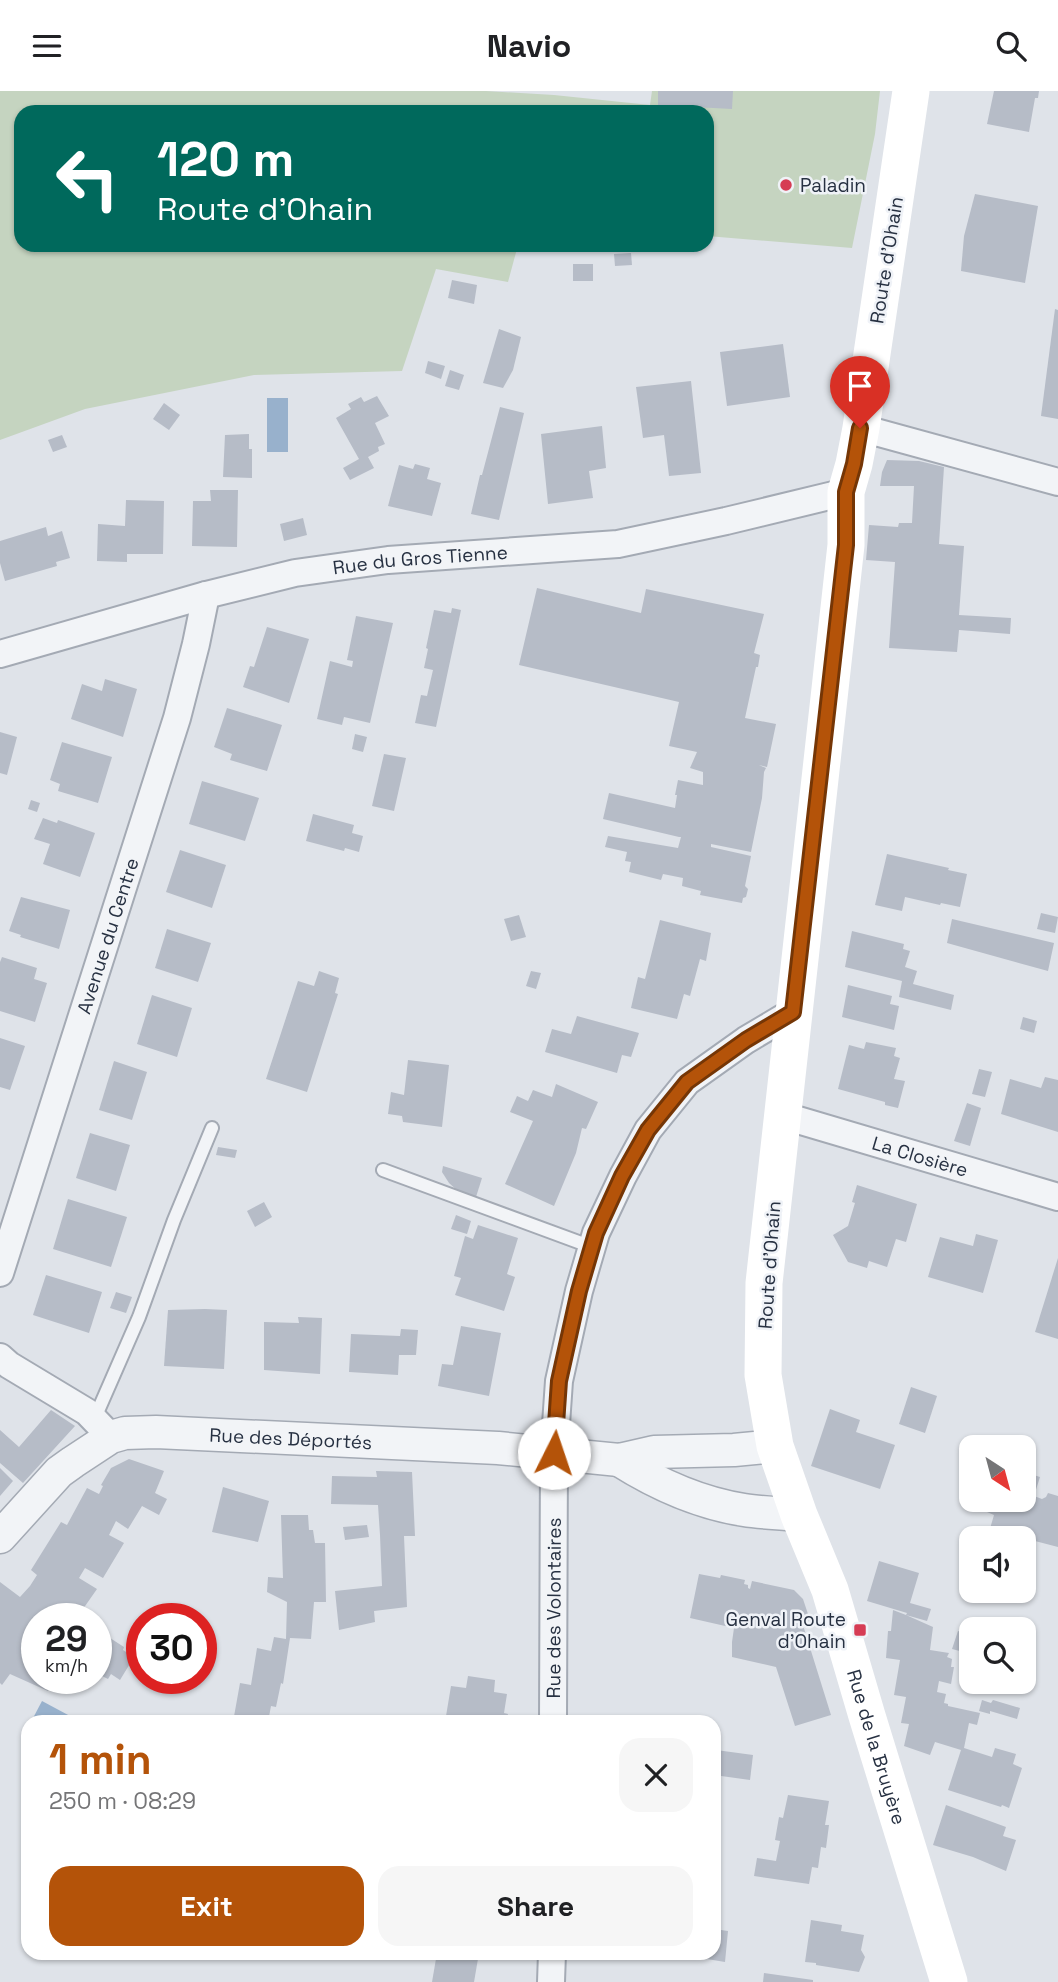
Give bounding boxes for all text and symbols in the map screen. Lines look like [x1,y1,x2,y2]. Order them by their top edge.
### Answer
text: Navio [487,26,571,66]
icon: menu [28,27,66,65]
icon: search [992,27,1030,65]
text: 120 m [157,128,294,190]
icon: left [42,133,133,224]
place label: Paladin [800,173,866,198]
marker: Paladin [778,177,794,193]
text: Route d'Ohain [157,189,373,229]
street label: Route d'Ohain [864,195,909,325]
pin [830,356,890,428]
icon: arrive [841,367,879,405]
street label: Rue du Gros Tienne [331,540,509,581]
street label: Avenue du Centre [71,855,145,1017]
street label: La Closière [869,1131,971,1183]
street label: Route d'Ohain [753,1200,786,1330]
position arrow [517,1416,591,1490]
street label: Rue des Déportés [209,1423,373,1455]
north arrow [959,1435,1036,1512]
map controls [959,1435,1036,1694]
street label: Rue des Volontaires [541,1517,567,1699]
button: sound [959,1526,1036,1603]
speed limit sign: 30 [126,1603,217,1694]
place label: Genval Route d'Ohain [725,1607,846,1654]
text: 29 [45,1617,88,1661]
button: search [959,1617,1036,1694]
marker: Genval Route d'Ohain [852,1622,868,1638]
text: km/h [45,1654,88,1677]
street label: Rue de la Bruyère [841,1666,912,1828]
text: 1 min [49,1733,152,1786]
button: close [619,1738,693,1812]
text: 250 m · 08:29 [49,1786,196,1816]
button: Exit [49,1866,364,1946]
button: Share [378,1866,693,1946]

